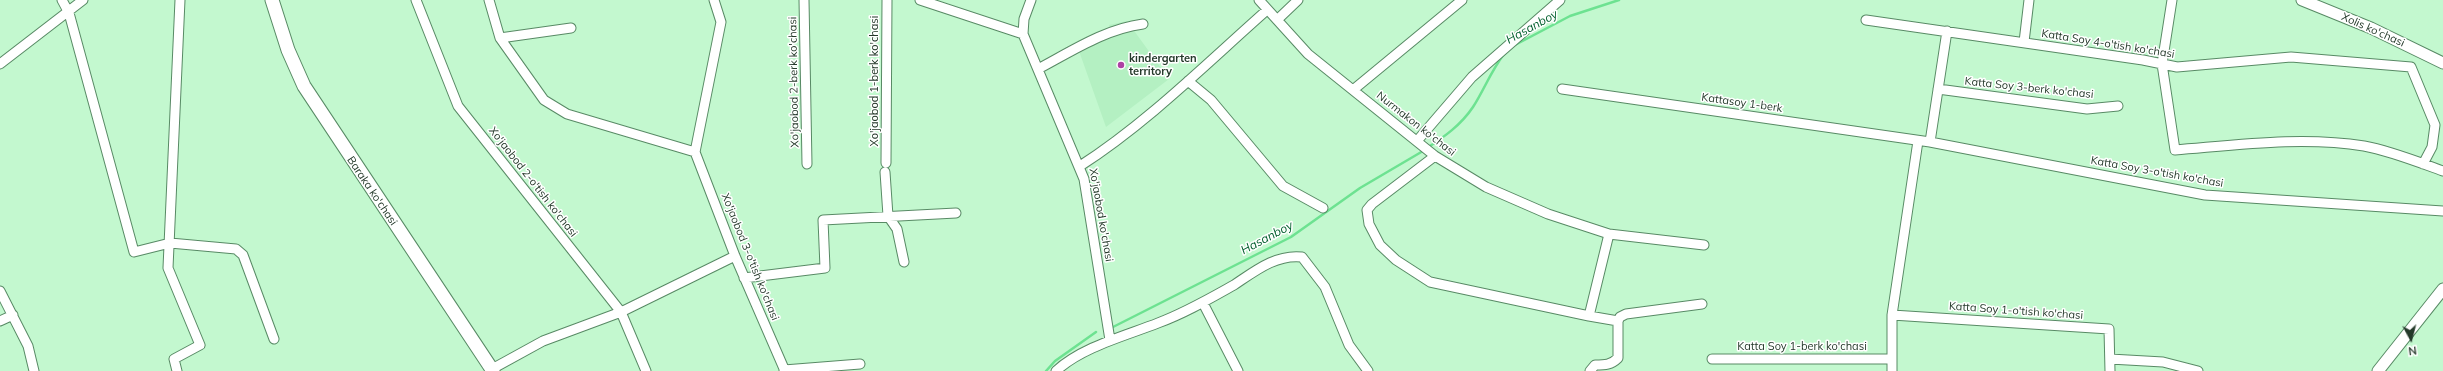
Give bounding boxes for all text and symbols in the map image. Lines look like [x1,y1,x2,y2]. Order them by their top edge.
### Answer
water label: Hasanboy [1504,7,1560,47]
street label: Xolis ko'chasi [2339,10,2407,50]
street label: Xo'jaobod 2-berk ko'chasi [786,16,802,148]
street label: Xo'jaobod 1-berk ko'chasi [868,16,882,146]
street label: Katta Soy 4-o'tish ko'chasi [2040,27,2176,61]
place label: kindergarten territory [1129,52,1197,78]
marker: kindergarten territory [1116,60,1126,70]
street label: Katta Soy 3-berk ko'chasi [1964,75,2094,101]
street label: Nurmakon ko'chasi [1374,89,1458,159]
street label: Kattasoy 1-berk [1701,91,1783,115]
street label: Xo'jaobod 2-o'tish ko'chasi [486,124,580,240]
street label: Baraka ko'chasi [344,154,400,228]
street label: Katta Soy 3-o'tish ko'chasi [2090,154,2224,190]
street label: Xo'jaobod ko'chasi [1086,167,1116,263]
street label: Xo'jaobod 3-o'tish ko'chasi [718,192,782,322]
water label: Hasanboy [1238,218,1296,258]
street label: Katta Soy 1-o'tish ko'chasi [1948,300,2084,322]
north arrow [2391,319,2431,359]
street label: Katta Soy 1-berk ko'chasi [1737,340,1867,354]
text: N [2407,343,2417,358]

